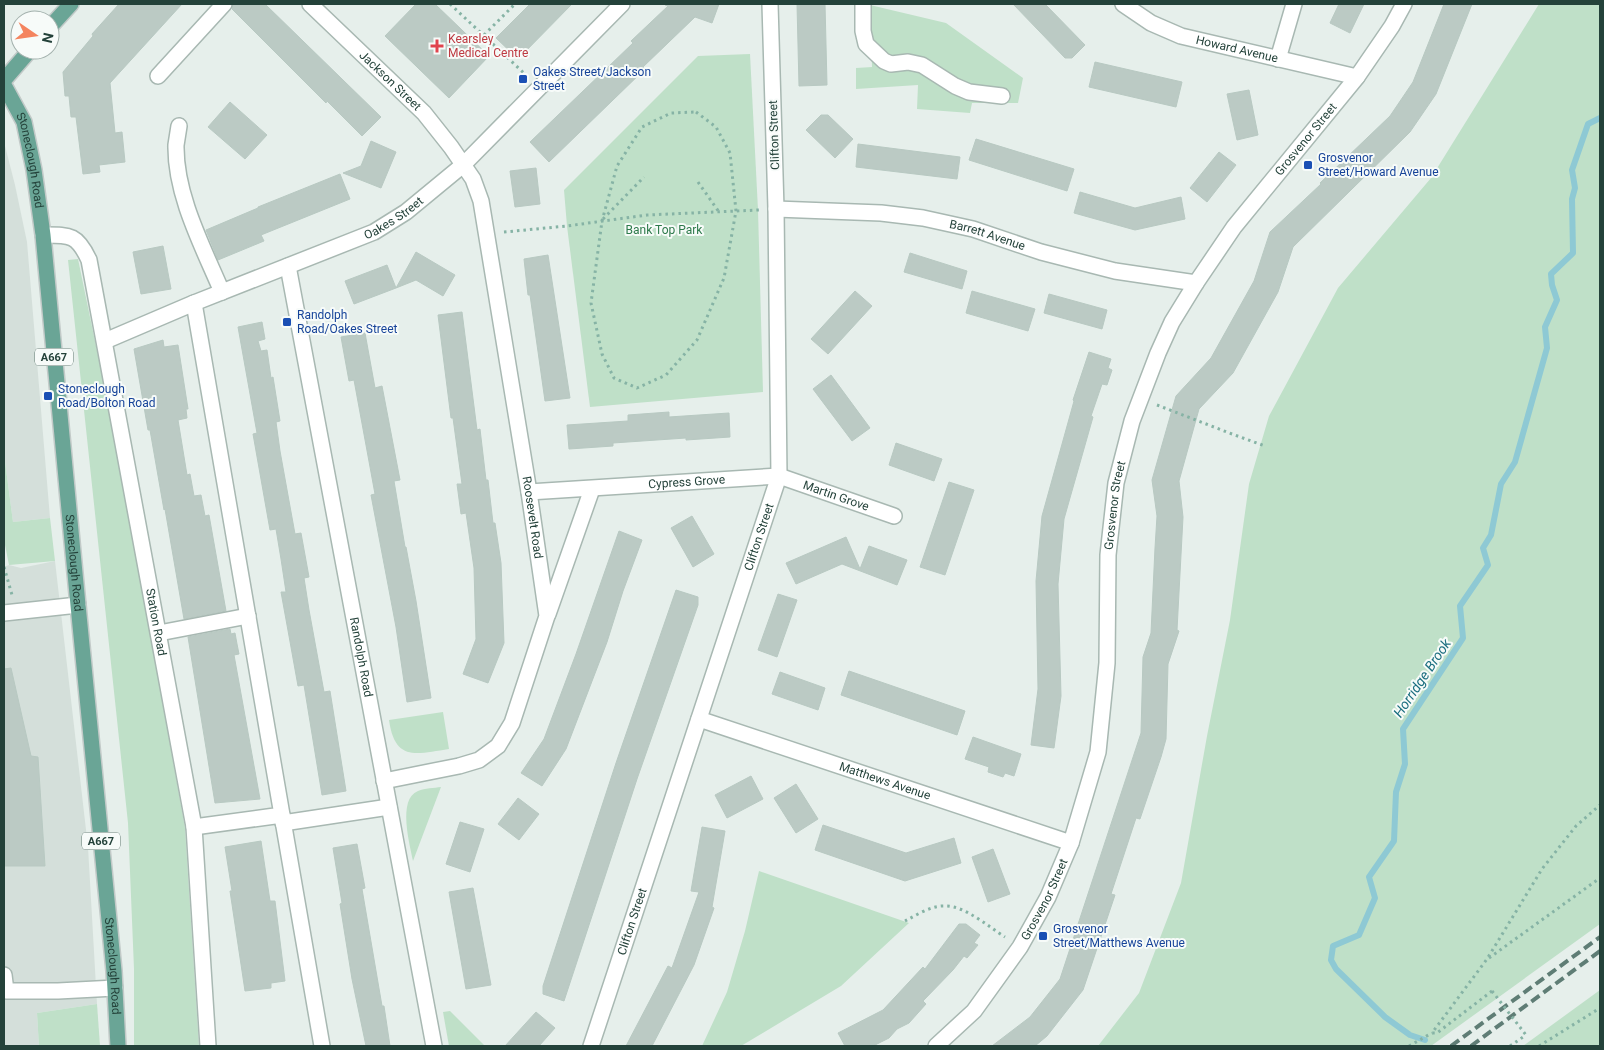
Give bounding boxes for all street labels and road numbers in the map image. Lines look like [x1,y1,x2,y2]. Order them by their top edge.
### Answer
street label: Howard Avenue [1194,33,1279,65]
street label: Jackson Street [357,48,424,113]
street label: Clifton Street [766,100,782,170]
street label: Grosvenor Street [1272,100,1340,178]
street label: Stoneclough Road [13,110,46,209]
street label: Oakes Street [362,194,426,242]
street label: Barrett Avenue [948,217,1027,253]
road number: A667 [35,348,73,366]
street label: Grosvenor Street [1102,459,1128,550]
street label: Cypress Grove [648,472,726,491]
street label: Roosevelt Road [520,475,546,560]
street label: Martin Grove [801,478,871,514]
street label: Clifton Street [741,502,776,572]
street label: Stoneclough Road [62,514,86,612]
street label: Station Road [143,587,169,657]
street label: Randolph Road [347,616,376,698]
street label: Matthews Avenue [837,759,932,803]
road number: A667 [82,832,120,849]
street label: Grosvenor Street [1018,856,1071,943]
street label: Clifton Street [614,886,650,957]
street label: Stoneclough Road [102,917,123,1015]

